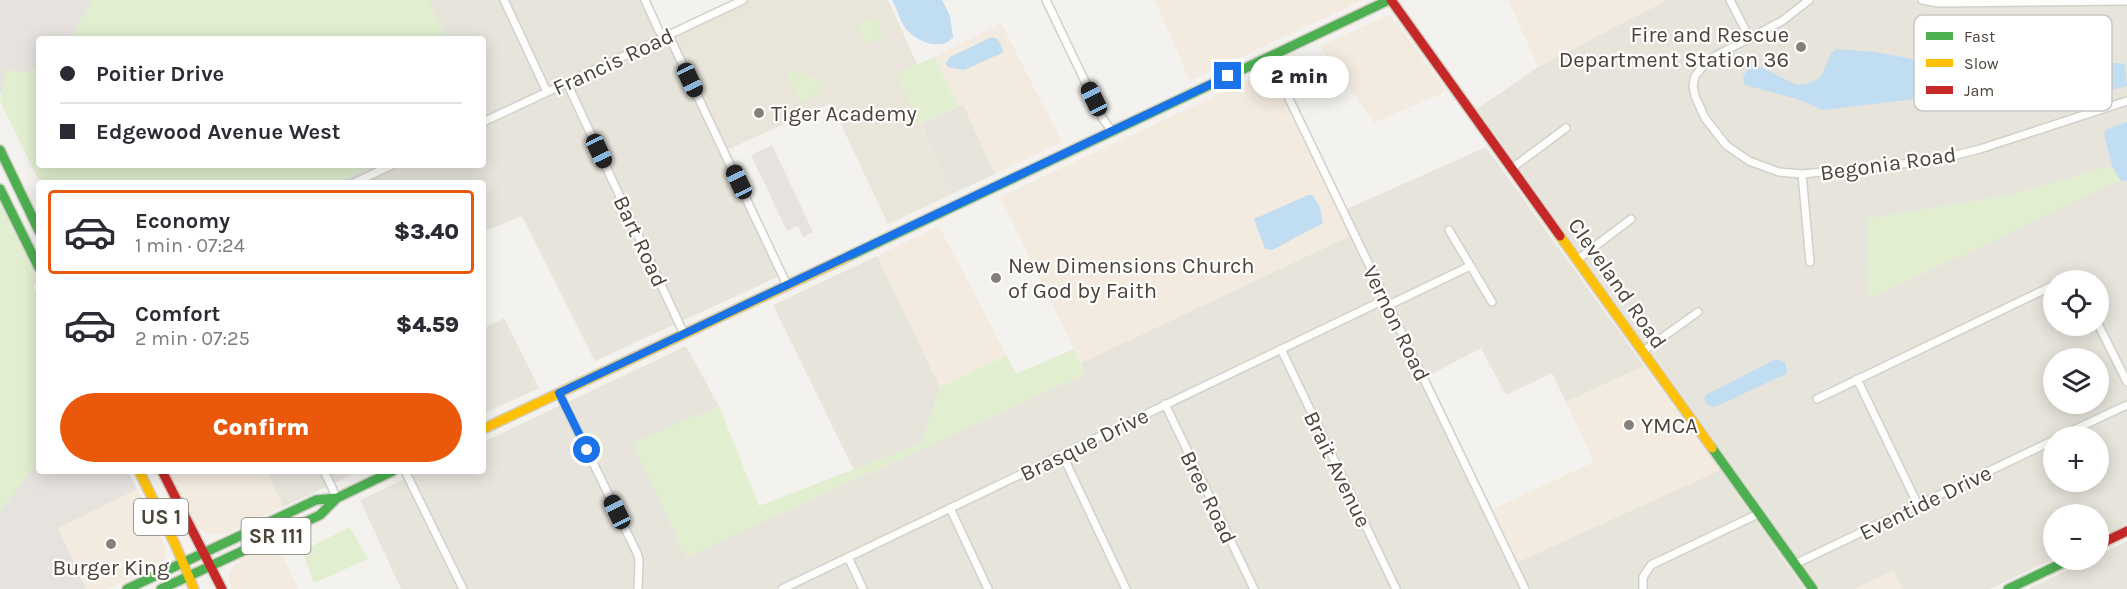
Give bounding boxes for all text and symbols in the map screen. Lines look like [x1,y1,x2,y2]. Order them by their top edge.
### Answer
legend [1914,15,2112,111]
place label: Fire and Rescue Department Station 36 [1559,22,1789,73]
street label: Francis Road [549,23,678,101]
text: Fast [1964,27,1995,46]
marker: Fire and Rescue Department Station 36 [1794,40,1808,54]
text: Slow [1964,54,1999,73]
callout: 2 min [1249,55,1348,97]
car [674,60,706,100]
text: Poitier Drive [96,61,224,87]
route end [1214,62,1241,89]
text: 2 min [1271,65,1328,88]
car [1078,79,1110,119]
text: Jam [1964,81,1994,100]
place label: Tiger Academy [771,101,917,127]
marker: Tiger Academy [752,106,766,120]
text: Edgewood Avenue West [96,119,341,145]
car [583,131,615,171]
street label: Begonia Road [1818,142,1958,186]
car [723,162,755,202]
street label: Bart Road [608,192,673,291]
icon: car [63,205,117,259]
text: Economy [135,208,230,234]
street label: Cleveland Road [1562,213,1672,354]
text: $3.40 [394,219,459,245]
text: 1 min · 07:24 [135,234,245,257]
place label: New Dimensions Church of God by Faith [1008,253,1255,304]
street label: Vernon Road [1357,261,1435,385]
map controls [2043,270,2109,570]
button: locate [2043,270,2109,336]
marker: New Dimensions Church of God by Faith [989,271,1003,285]
icon: car [63,298,117,352]
text: Comfort [135,301,220,327]
text: $4.59 [396,312,459,338]
text: 2 min · 07:25 [135,327,250,350]
button: layers [2043,348,2109,414]
button: Confirm [60,393,462,462]
street label: Brasque Drive [1016,403,1153,487]
street label: Brait Avenue [1298,407,1376,532]
place label: YMCA [1641,413,1698,439]
marker: YMCA [1622,418,1636,432]
button: + [2043,426,2109,492]
route start [573,436,600,463]
street label: Bree Road [1174,447,1242,548]
street label: Eventide Drive [1855,460,1996,546]
car [601,492,633,532]
road number: US 1 [134,499,188,535]
button: − [2043,504,2109,570]
road number: SR 111 [242,518,310,554]
marker: Burger King [104,537,118,551]
place label: Burger King [52,555,170,581]

